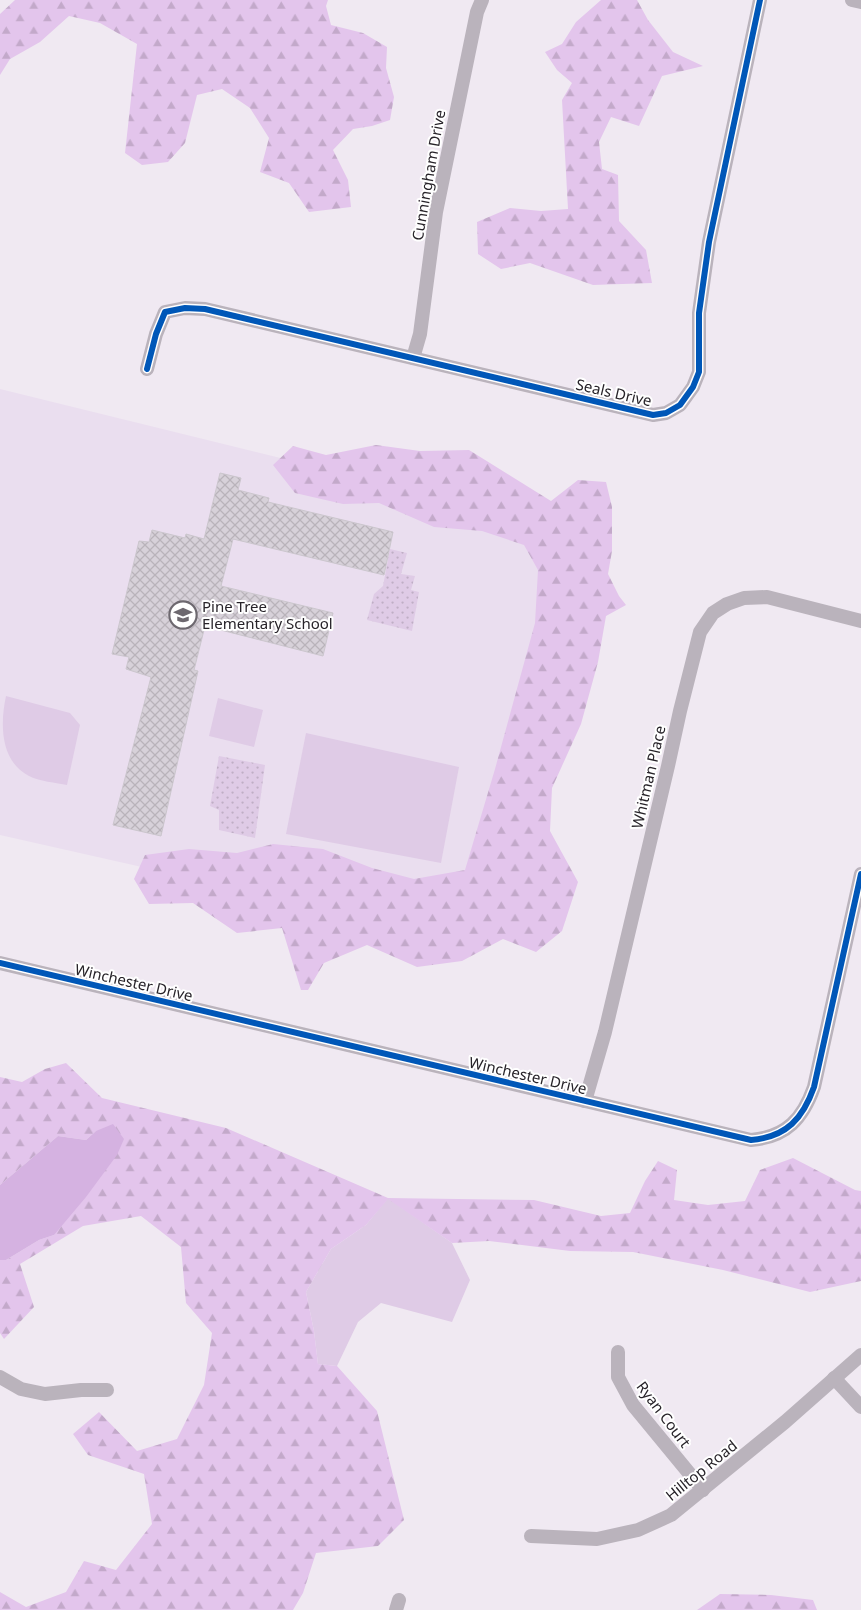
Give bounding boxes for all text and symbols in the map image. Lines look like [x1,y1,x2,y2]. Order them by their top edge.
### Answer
street label: Cunningham Drive [407,108,449,242]
street label: Seals Drive [574,374,654,410]
place label: Pine Tree Elementary School [202,596,333,633]
school or university icon: Pine Tree Elementary School [168,600,198,630]
street label: Whitman Place [626,724,670,830]
street label: Winchester Drive [73,959,195,1005]
street label: Winchester Drive [467,1052,589,1098]
street label: Ryan Court [633,1377,696,1452]
street label: Hilltop Road [661,1435,741,1505]

